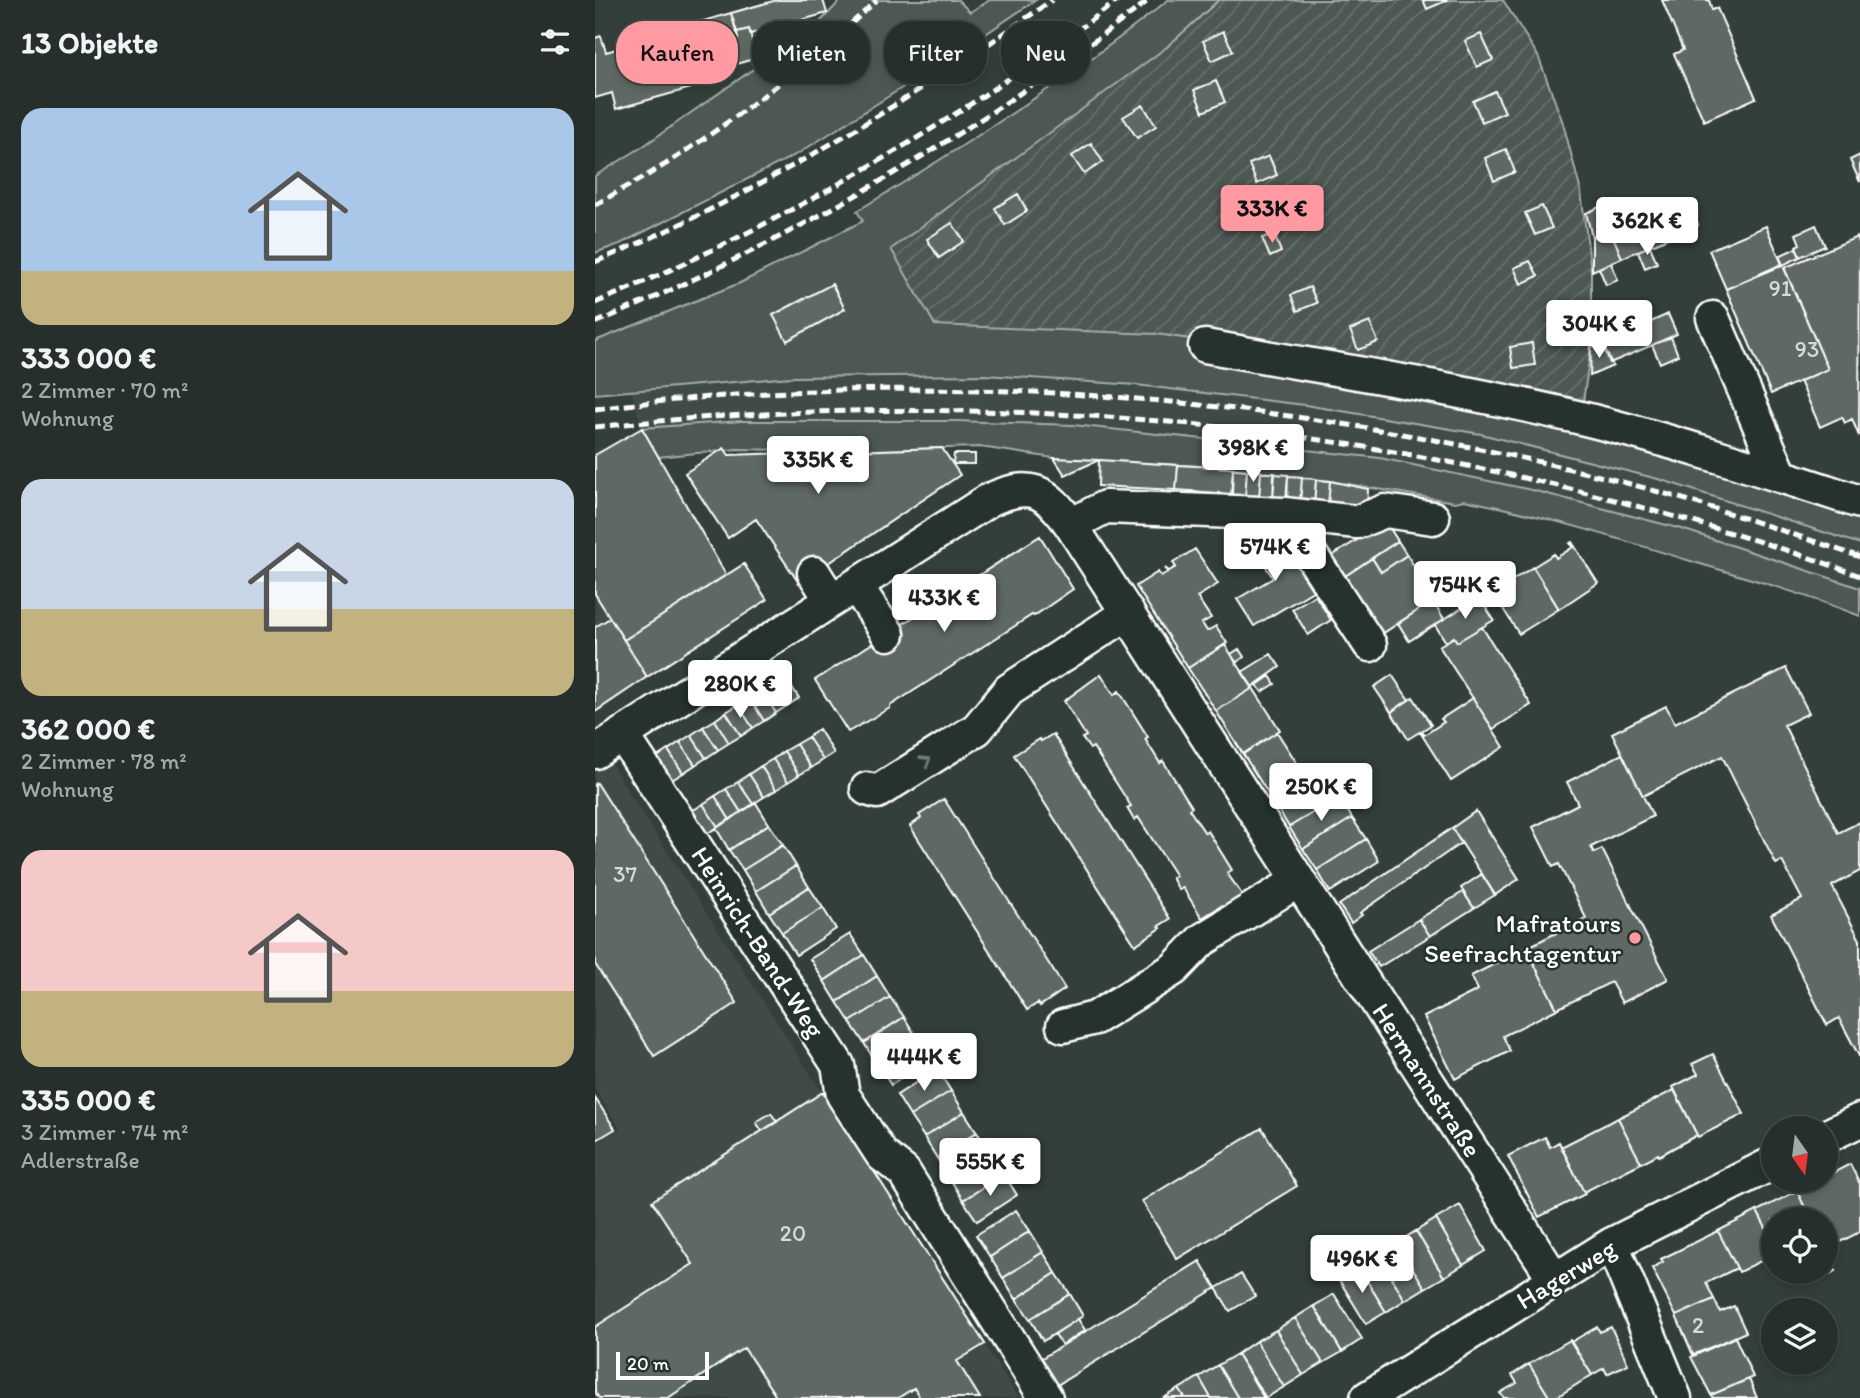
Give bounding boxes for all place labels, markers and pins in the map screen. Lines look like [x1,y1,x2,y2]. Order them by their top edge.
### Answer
pin: 333K € [1215,186,1329,245]
pin: 362K € [1590,198,1704,257]
pin: 304K € [1542,300,1656,360]
pin: 398K € [1196,424,1310,484]
pin: 335K € [761,436,875,496]
pin: 574K € [1218,524,1332,583]
pin: 754K € [1408,562,1522,621]
pin: 433K € [887,574,1001,634]
pin: 280K € [683,660,797,720]
pin: 250K € [1264,764,1378,823]
place label: Mafratours Seefrachtagentur [1424,907,1622,969]
marker: Mafratours Seefrachtagentur [1627,930,1643,946]
pin: 444K € [867,1034,981,1093]
pin: 555K € [933,1138,1047,1198]
pin: 496K € [1305,1236,1419,1295]

